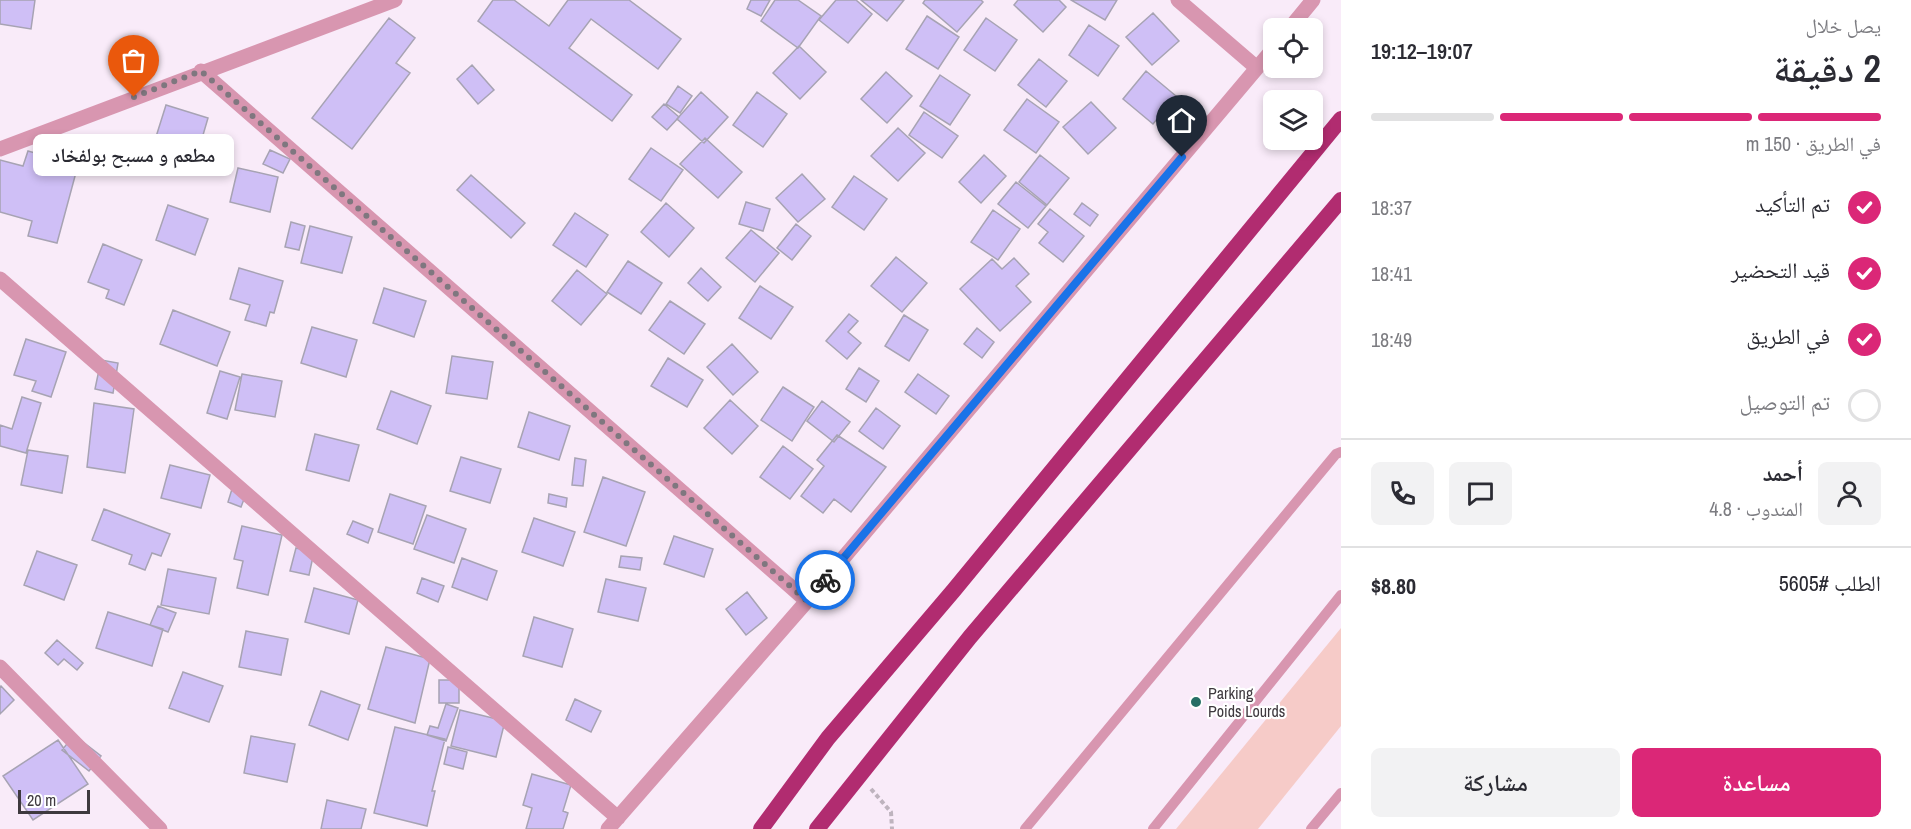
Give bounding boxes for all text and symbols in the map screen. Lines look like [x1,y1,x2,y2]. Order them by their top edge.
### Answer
text: يصل خلال [1805,12,1881,39]
map controls [1263,18,1323,150]
button: locate [1263,18,1323,78]
pin [108,35,159,97]
text: 19:07–19:12 [1371,36,1473,66]
text: 2 دقيقة [1773,42,1881,94]
icon: bag [117,44,150,77]
button: layers [1263,90,1323,150]
pin [1156,95,1207,157]
icon: home [1165,104,1198,137]
text: في الطريق · 150 m [1746,130,1881,157]
callout: مطعم و مسبح بولفخاد [33,133,234,175]
text: مطعم و مسبح بولفخاد [52,141,215,168]
text: تم التأكيد [1755,189,1830,219]
icon: check [1848,191,1881,224]
text: 18:37 [1371,194,1412,221]
text: قيد التحضير [1731,255,1830,285]
icon: check [1848,257,1881,290]
text: 18:41 [1371,260,1412,287]
text: في الطريق [1746,321,1830,351]
icon: check [1848,323,1881,356]
text: 18:49 [1371,326,1412,353]
text: تم التوصيل [1739,387,1830,417]
text: أحمد [1763,458,1803,488]
button: phone [1371,462,1434,525]
button: chat [1449,462,1512,525]
button: person [1818,462,1881,525]
text: المندوب · 4.8 [1709,495,1803,522]
courier [795,550,855,610]
icon: bike [809,564,842,597]
text: الطلب #5605 [1779,568,1881,598]
text: $8.80 [1371,571,1416,601]
place label: Parking Poids Lourds [1208,682,1285,722]
marker: Parking Poids Lourds [1189,695,1203,709]
button: مشاركة [1371,748,1620,817]
button: مساعدة [1632,748,1881,817]
scale bar [18,787,90,814]
text: 20 m [27,789,56,811]

